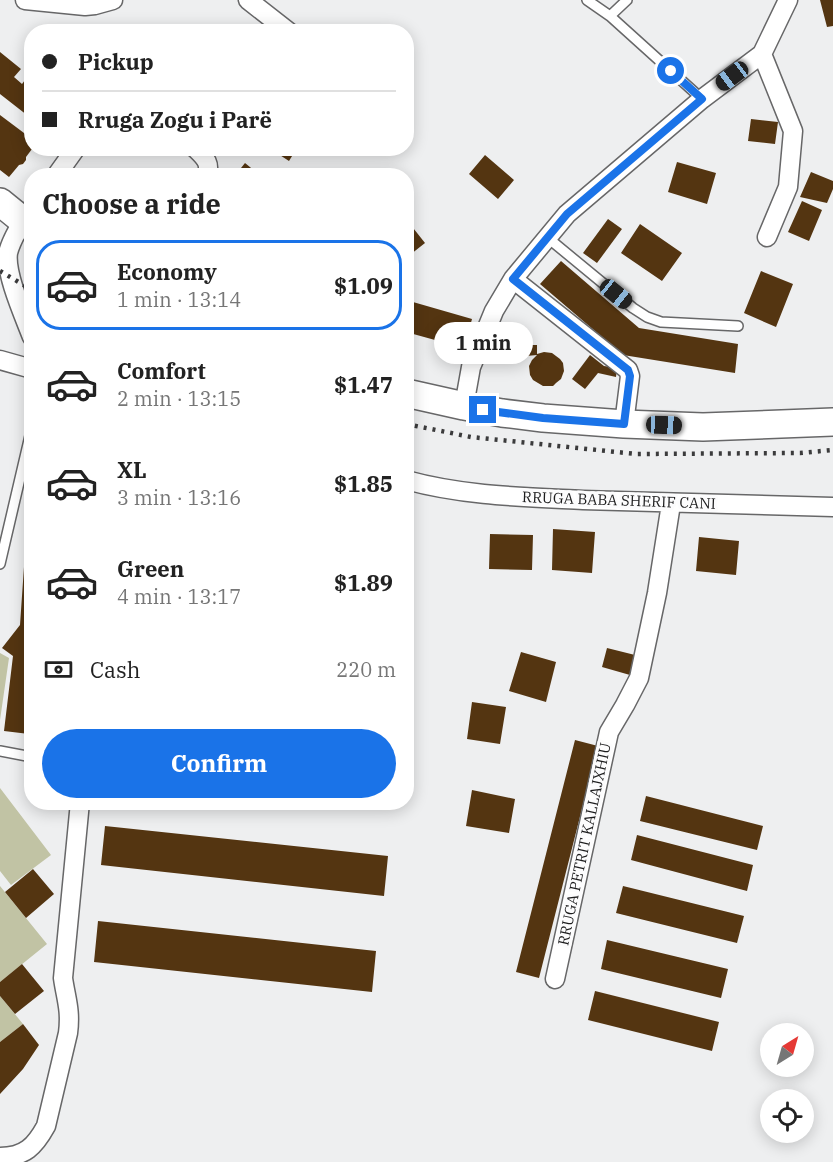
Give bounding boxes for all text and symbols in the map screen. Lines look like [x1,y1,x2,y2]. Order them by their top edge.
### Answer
text: Pickup [78,47,154,76]
route start [657,57,684,84]
car [712,58,752,94]
text: Rruga Zogu i Parë [78,105,272,134]
text: Choose a ride [42,186,221,221]
text: Economy [117,257,217,286]
icon: car [45,258,99,312]
text: $1.09 [334,271,393,300]
car [596,276,636,312]
text: 1 min · 13:14 [117,286,241,313]
callout: 1 min [434,323,532,365]
text: 1 min [456,329,512,356]
text: Comfort [117,356,206,385]
icon: car [45,357,99,411]
text: $1.47 [334,370,393,399]
text: 2 min · 13:15 [117,385,241,412]
route end [469,396,496,423]
car [646,415,682,435]
text: XL [117,455,147,484]
icon: car [45,456,99,510]
text: $1.85 [334,469,393,498]
text: 3 min · 13:16 [117,484,241,511]
street label: RRUGA BABA SHERIF CANI [522,487,716,513]
text: Green [117,554,184,583]
icon: car [45,555,99,609]
text: $1.89 [334,568,393,597]
text: 4 min · 13:17 [117,583,241,610]
icon: cash [42,653,75,686]
text: Cash [90,655,141,684]
text: 220 m [336,656,396,683]
button: Confirm [42,729,396,798]
street label: RRUGA PETRIT KALLAJXHIU [553,741,615,947]
north arrow [760,1023,814,1077]
map controls [760,1023,814,1143]
button: locate [760,1089,814,1143]

